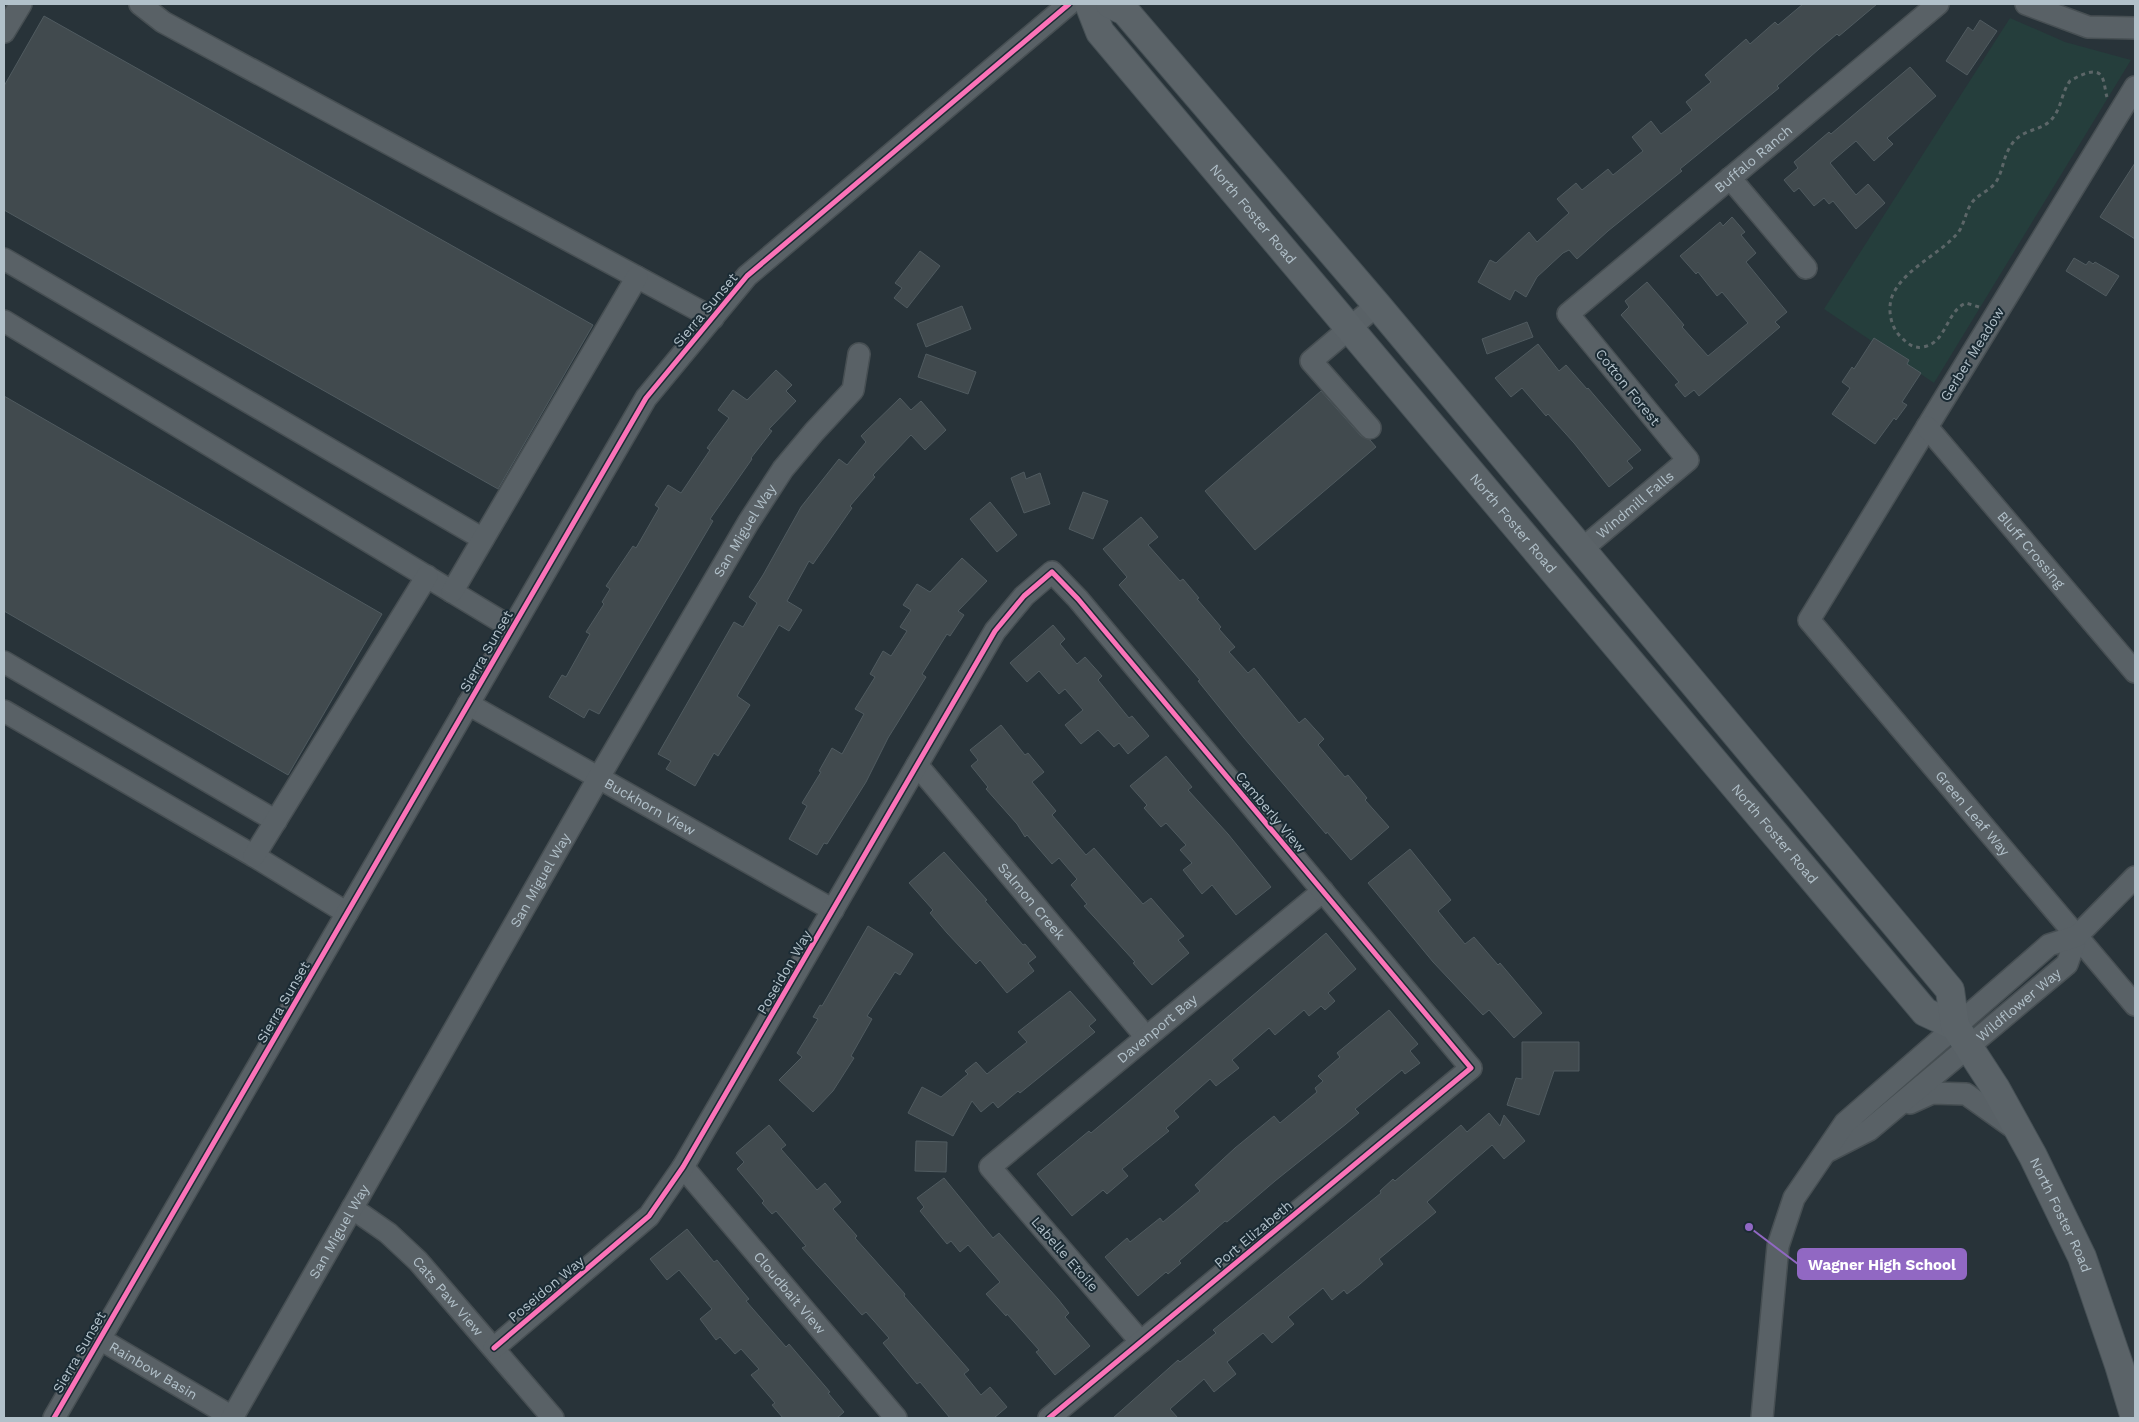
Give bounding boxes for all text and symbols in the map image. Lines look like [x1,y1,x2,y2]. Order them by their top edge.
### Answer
street label: Buffalo Ranch [1711,122,1795,196]
street label: North Foster Road [1207,161,1300,267]
street label: Sierra Sunset [669,270,741,350]
street label: Gerber Meadow [1937,304,2007,404]
street label: Cotton Forest [1592,346,1664,428]
street label: Windmill Falls [1593,468,1677,542]
street label: North Foster Road [1467,470,1560,576]
street label: San Miguel Way [710,480,780,580]
street label: Bluff Crossing [1994,508,2069,592]
street label: Sierra Sunset [456,607,516,695]
street label: Green Leaf Way [1932,767,2014,860]
street label: Camberly View [1232,768,1310,856]
street label: Buckhorn View [602,775,699,839]
street label: North Foster Road [1728,781,1821,887]
street label: San Miguel Way [507,829,574,930]
street label: Salmon Creek [995,859,1069,943]
street label: Poseidon Way [754,927,815,1017]
street label: Sierra Sunset [253,958,313,1046]
street label: Wildflower Way [1973,964,2064,1045]
street label: Davenport Bay [1114,990,1201,1066]
street label: North Foster Road [2027,1155,2095,1274]
street label: San Miguel Way [306,1181,372,1281]
street label: Port Elizabeth [1211,1197,1295,1271]
street label: Labelle Etoile [1028,1213,1102,1295]
street label: Cloudbait View [750,1248,829,1337]
callout: Wagner High School [1798,1249,1966,1279]
street label: Poseidon Way [505,1252,588,1325]
street label: Cats Paw View [409,1253,487,1339]
text: Wagner High School [1808,1256,1956,1274]
street label: Sierra Sunset [49,1308,109,1396]
street label: Rainbow Basin [106,1338,200,1403]

